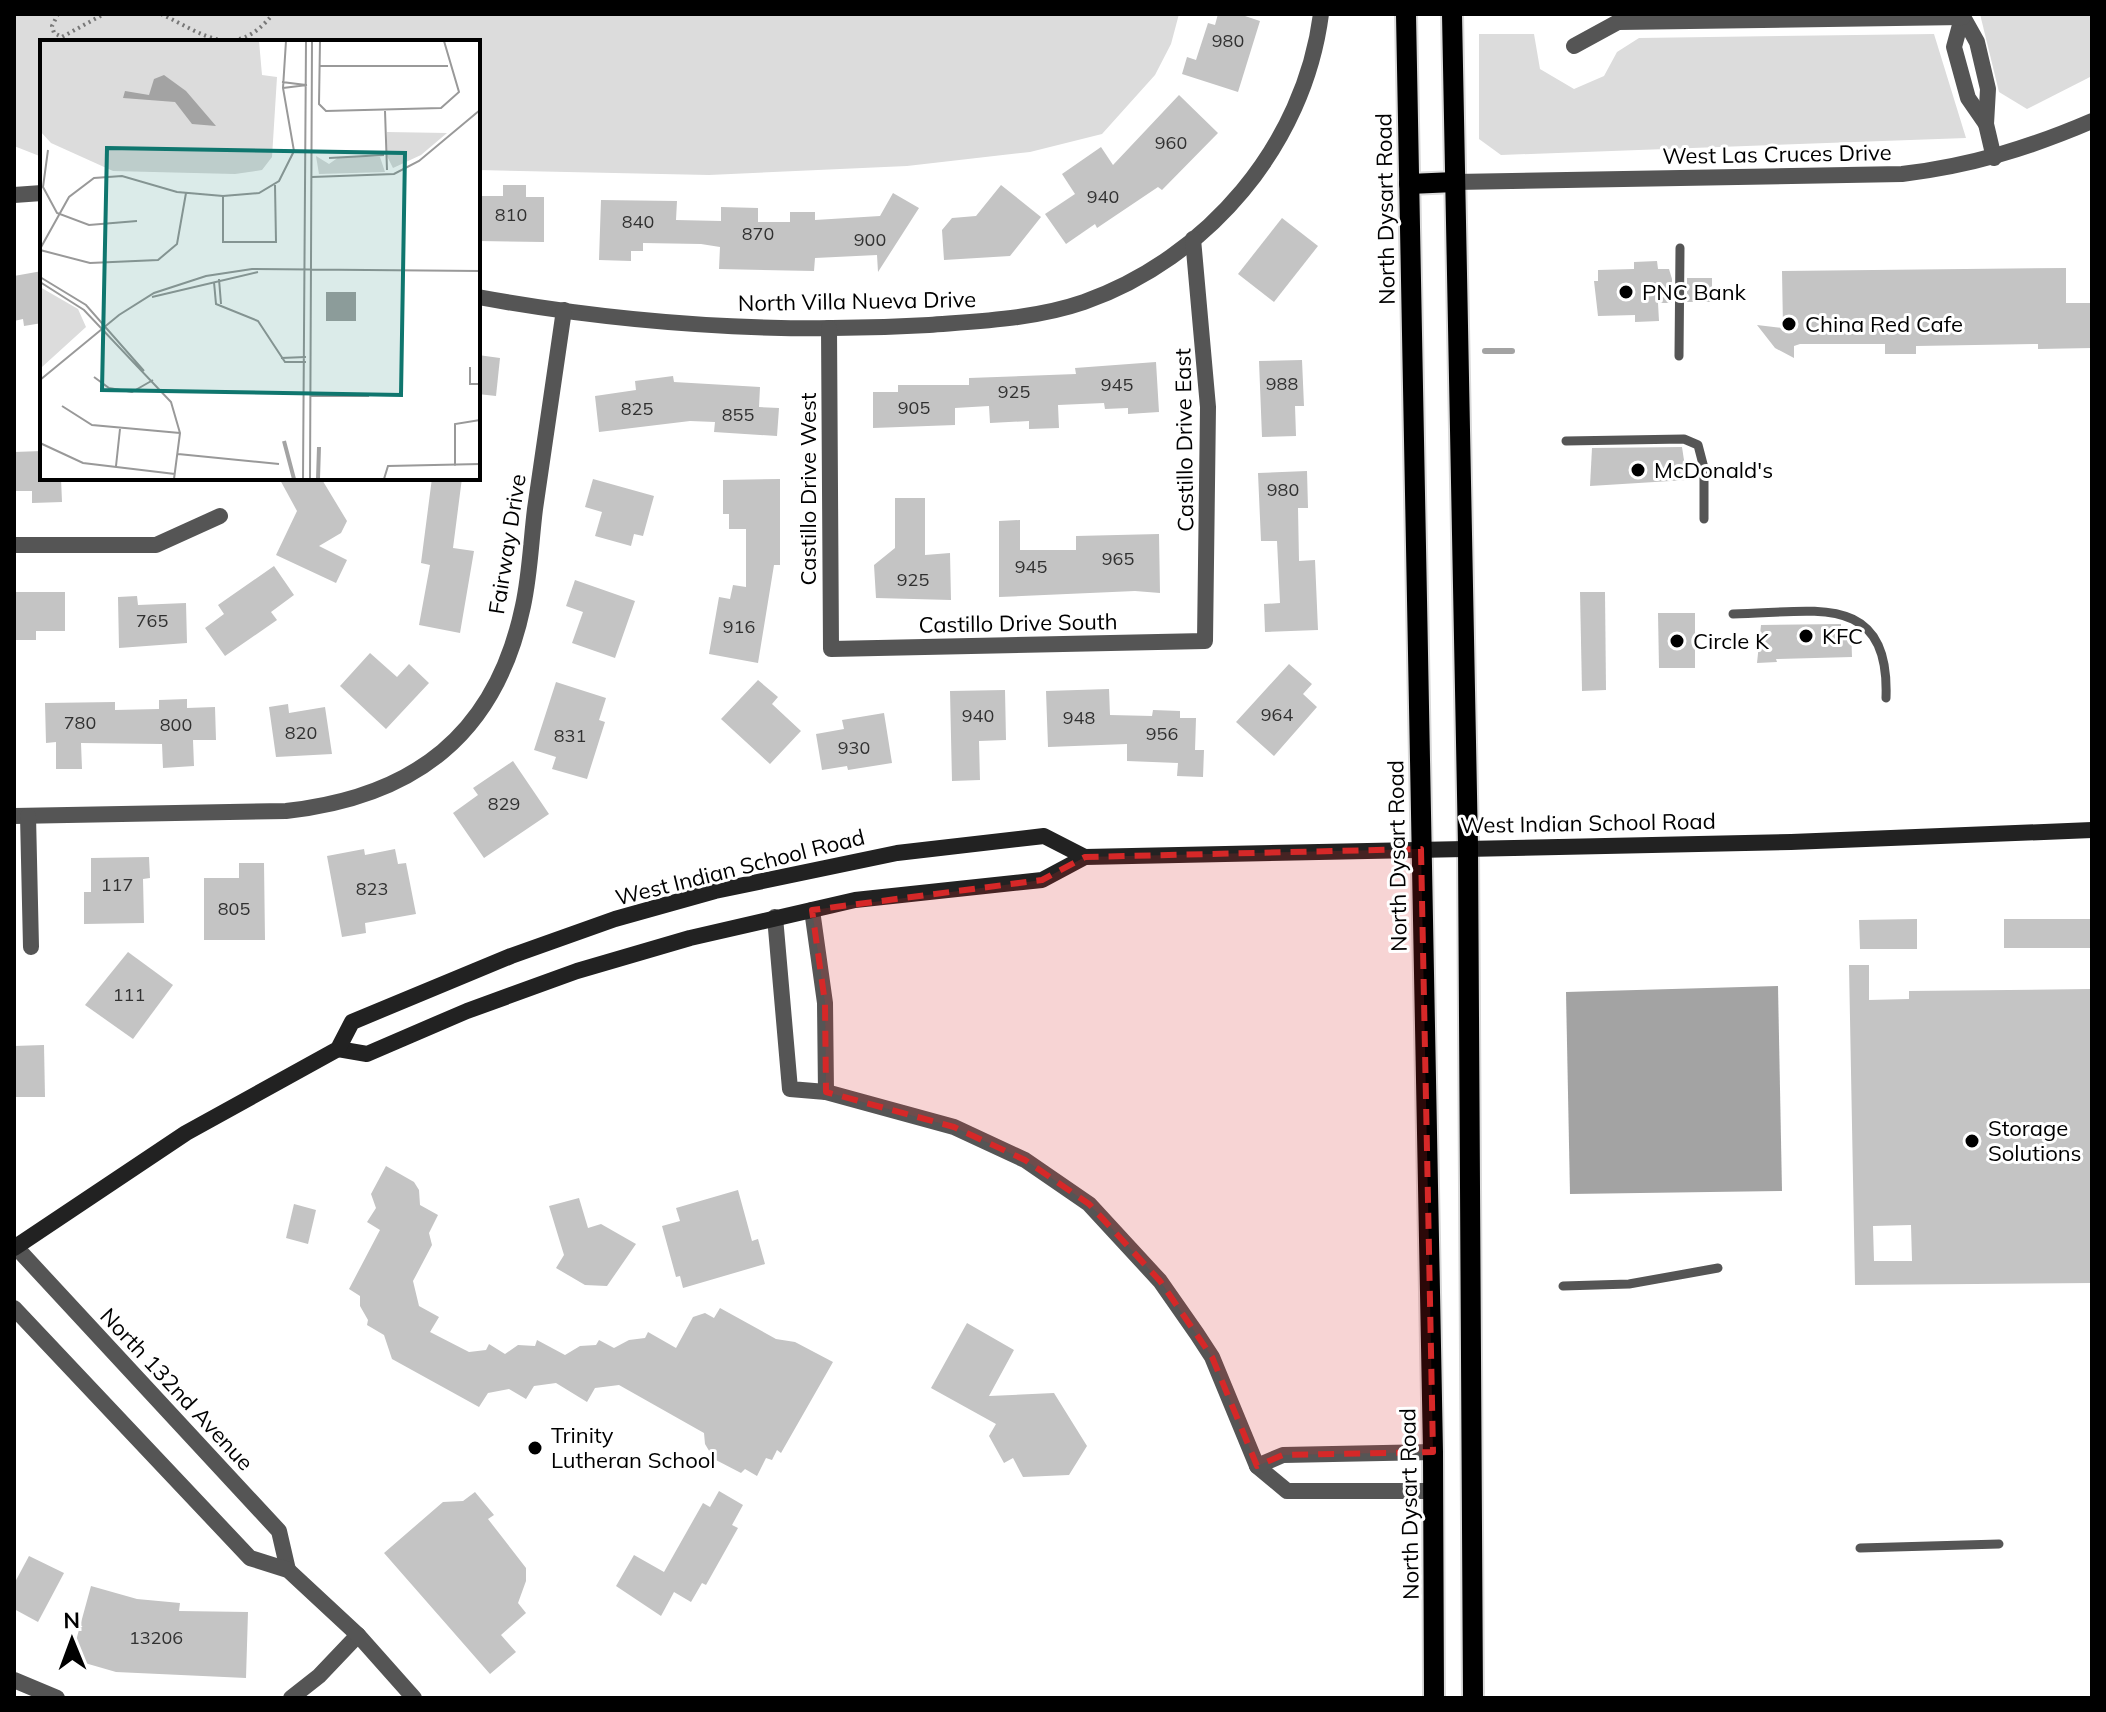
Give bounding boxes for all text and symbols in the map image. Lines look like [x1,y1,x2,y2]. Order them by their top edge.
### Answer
house number: 980 [1212,29,1244,52]
inset map [40,40,480,480]
street label: North Dysart Road [1369,113,1401,305]
house number: 960 [1155,131,1187,154]
street label: West Las Cruces Drive [1662,138,1892,170]
house number: 940 [1087,185,1119,208]
house number: 810 [495,203,527,226]
house number: 840 [622,210,654,233]
house number: 870 [742,222,774,245]
house number: 900 [854,228,886,251]
place label: PNC Bank [1642,278,1747,306]
marker: PNC Bank [1617,283,1635,301]
street label: North Villa Nueva Drive [738,285,976,317]
place label: China Red Cafe [1805,310,1963,338]
marker: China Red Cafe [1780,315,1798,333]
street label: Castillo Drive East [1168,348,1200,532]
house number: 988 [1266,372,1298,395]
house number: 945 [1101,373,1133,396]
house number: 925 [998,380,1030,403]
street label: Castillo Drive West [794,392,822,585]
house number: 905 [898,396,930,419]
house number: 825 [621,397,653,420]
house number: 855 [722,403,754,426]
place label: McDonald's [1654,456,1773,484]
marker: McDonald's [1629,461,1647,479]
street label: Fairway Drive [482,472,532,616]
house number: 980 [1267,478,1299,501]
house number: 965 [1102,547,1134,570]
house number: 945 [1015,555,1047,578]
house number: 925 [897,568,929,591]
street label: Castillo Drive South [918,607,1118,639]
house number: 765 [136,609,168,632]
house number: 916 [723,615,755,638]
place label: KFC [1822,622,1863,650]
place label: Circle K [1693,627,1770,655]
marker: KFC [1797,627,1815,645]
marker: Circle K [1668,632,1686,650]
house number: 964 [1261,703,1293,726]
house number: 940 [962,704,994,727]
house number: 948 [1063,706,1095,729]
house number: 780 [64,711,96,734]
house number: 800 [160,713,192,736]
house number: 820 [285,721,317,744]
house number: 956 [1146,722,1178,745]
house number: 831 [554,724,586,747]
house number: 930 [838,736,870,759]
street label: North Dysart Road [1381,760,1413,952]
house number: 829 [488,792,520,815]
street label: West Indian School Road [1460,807,1716,839]
street label: West Indian School Road [613,822,867,912]
house number: 117 [101,873,133,896]
house number: 823 [356,877,388,900]
house number: 805 [218,897,250,920]
house number: 111 [113,983,145,1006]
place label: Storage Solutions [1988,1114,2082,1167]
marker: Storage Solutions [1963,1132,1981,1150]
street label: North 132nd Avenue [94,1302,260,1476]
street label: North Dysart Road [1393,1408,1425,1600]
place label: Trinity Lutheran School [551,1421,716,1474]
marker: Trinity Lutheran School [526,1439,544,1457]
north arrow [32,1600,112,1680]
text: N [63,1606,80,1634]
house number: 13206 [129,1626,183,1649]

